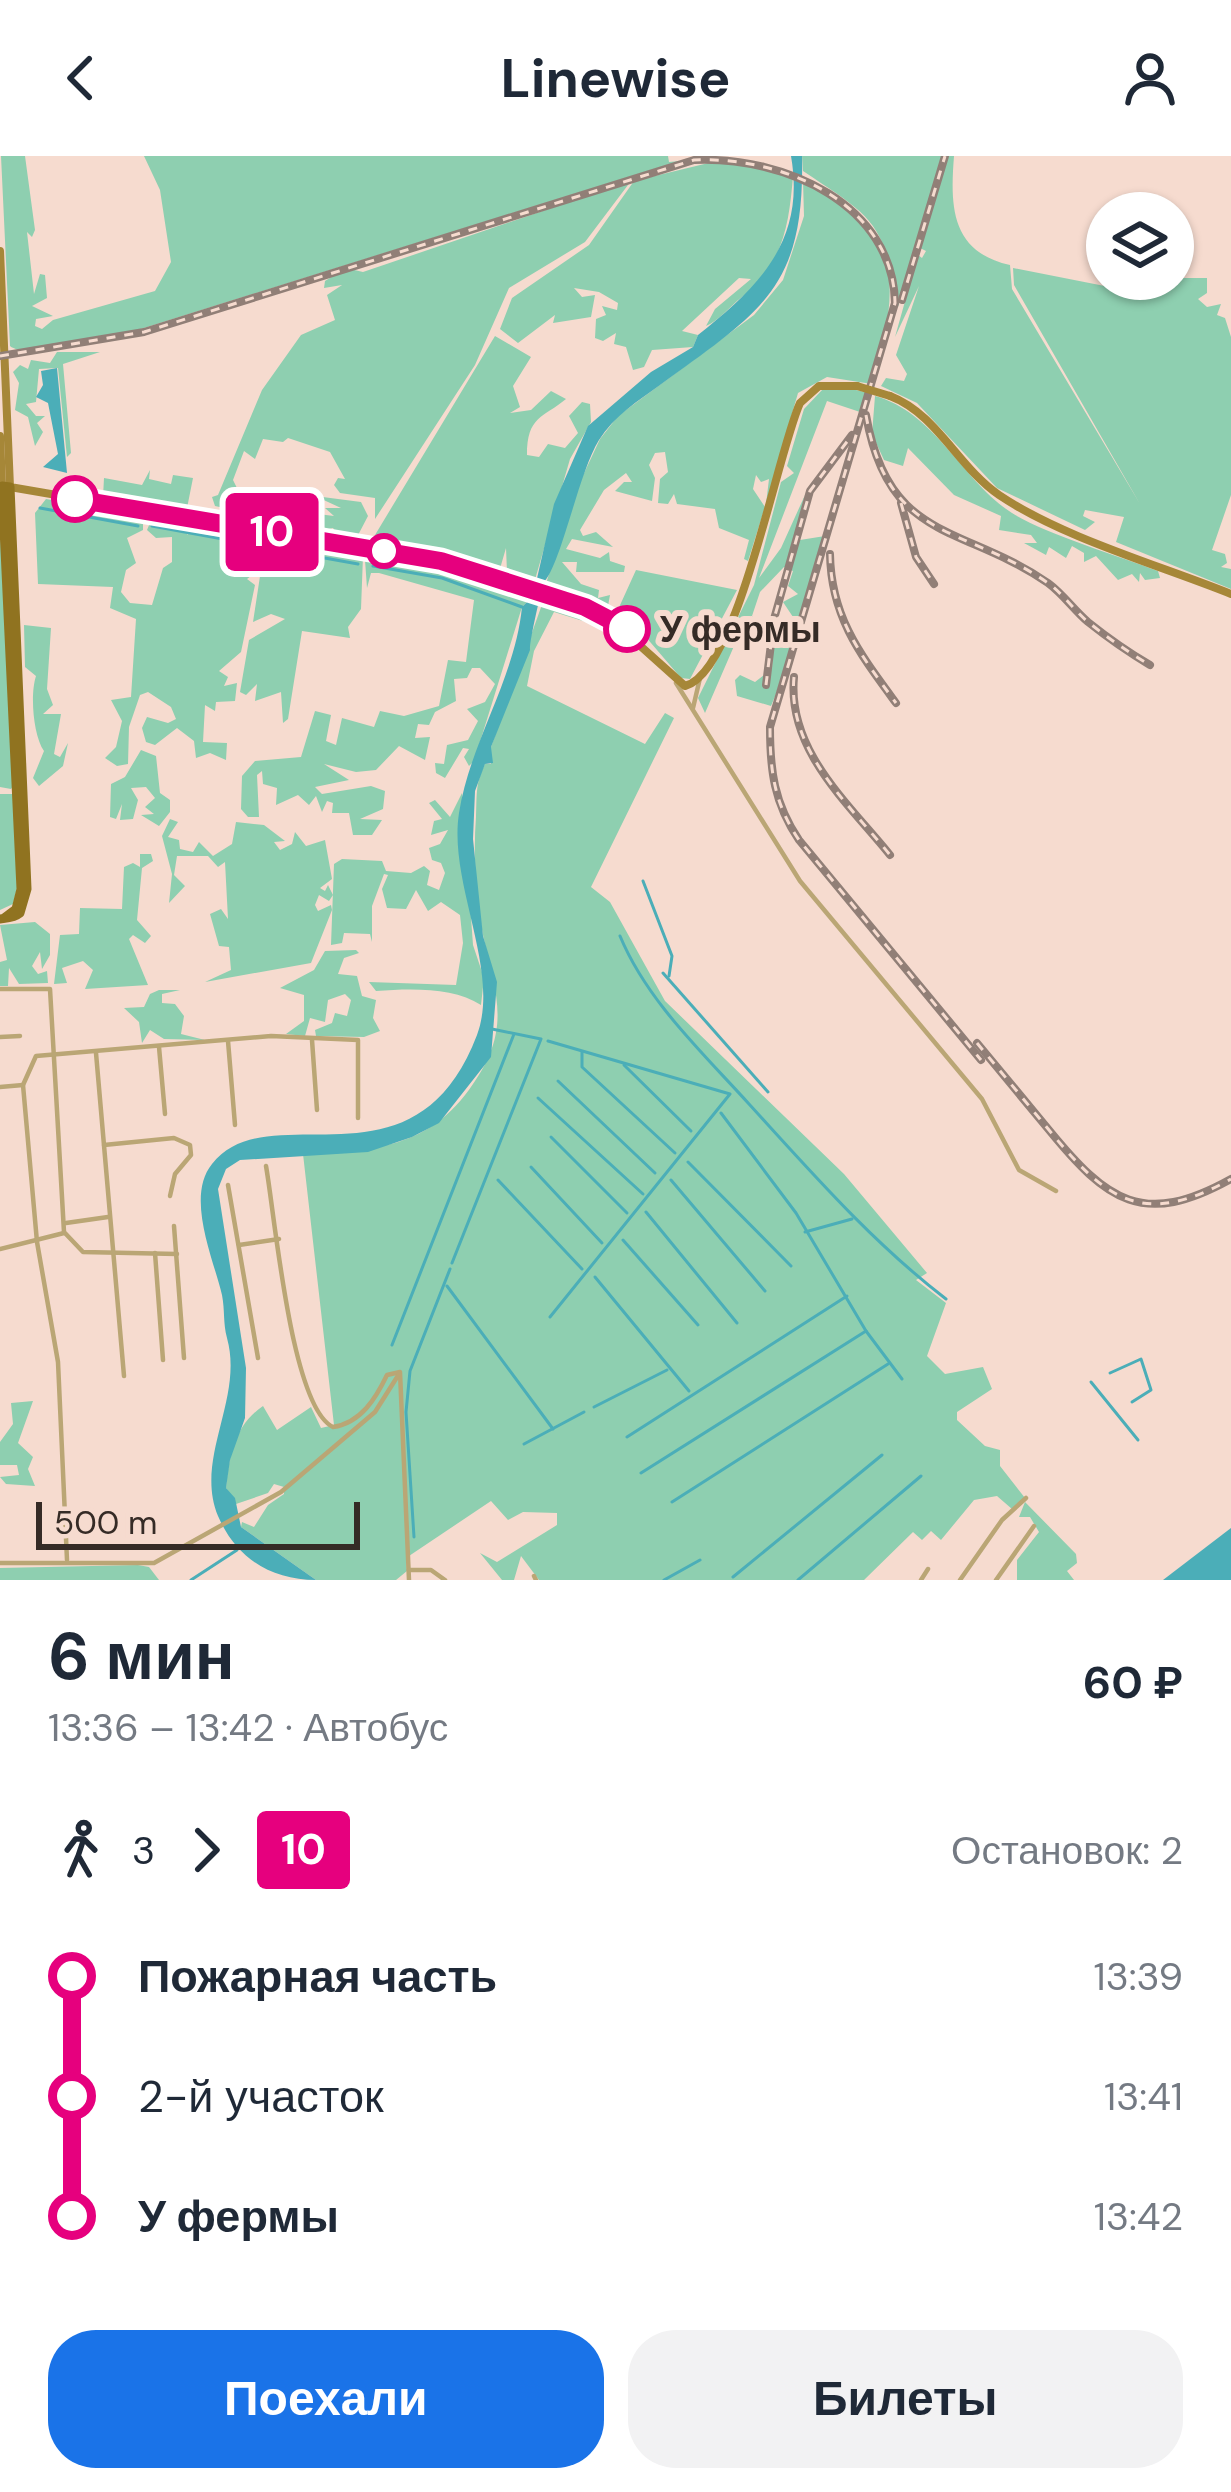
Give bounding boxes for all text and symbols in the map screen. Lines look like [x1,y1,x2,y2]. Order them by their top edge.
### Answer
text: Linewise [501,43,731,114]
icon: back [48,45,114,111]
icon: person [1117,45,1183,111]
map controls [1086,192,1194,300]
button: layers [1086,192,1194,300]
unlabelled marker [53,477,97,521]
line badge: 10 [218,493,326,571]
text: 10 [250,504,294,559]
unlabelled marker [368,535,400,567]
place label: У фермы [660,606,821,653]
marker: У фермы [605,607,649,651]
scale bar [36,1496,360,1549]
text: 500 m [54,1501,157,1544]
text: 6 мин [48,1614,235,1699]
text: 60 ₽ [1083,1653,1183,1712]
text: 13:36 – 13:42 · Автобус [48,1702,448,1753]
icon: walk [48,1817,114,1883]
icon: forward [173,1817,239,1883]
text: 10 [281,1822,326,1877]
text: 3 [132,1825,155,1876]
text: Остановок: 2 [951,1825,1183,1876]
text: Пожарная часть [138,1947,497,2006]
text: 13:39 [1093,1951,1183,2002]
text: 2-й участок [138,2067,384,2126]
text: 13:41 [1104,2071,1183,2122]
text: У фермы [138,2187,339,2246]
text: 13:42 [1094,2191,1183,2242]
button: Поехали [48,2330,604,2468]
button: Билеты [628,2330,1183,2468]

